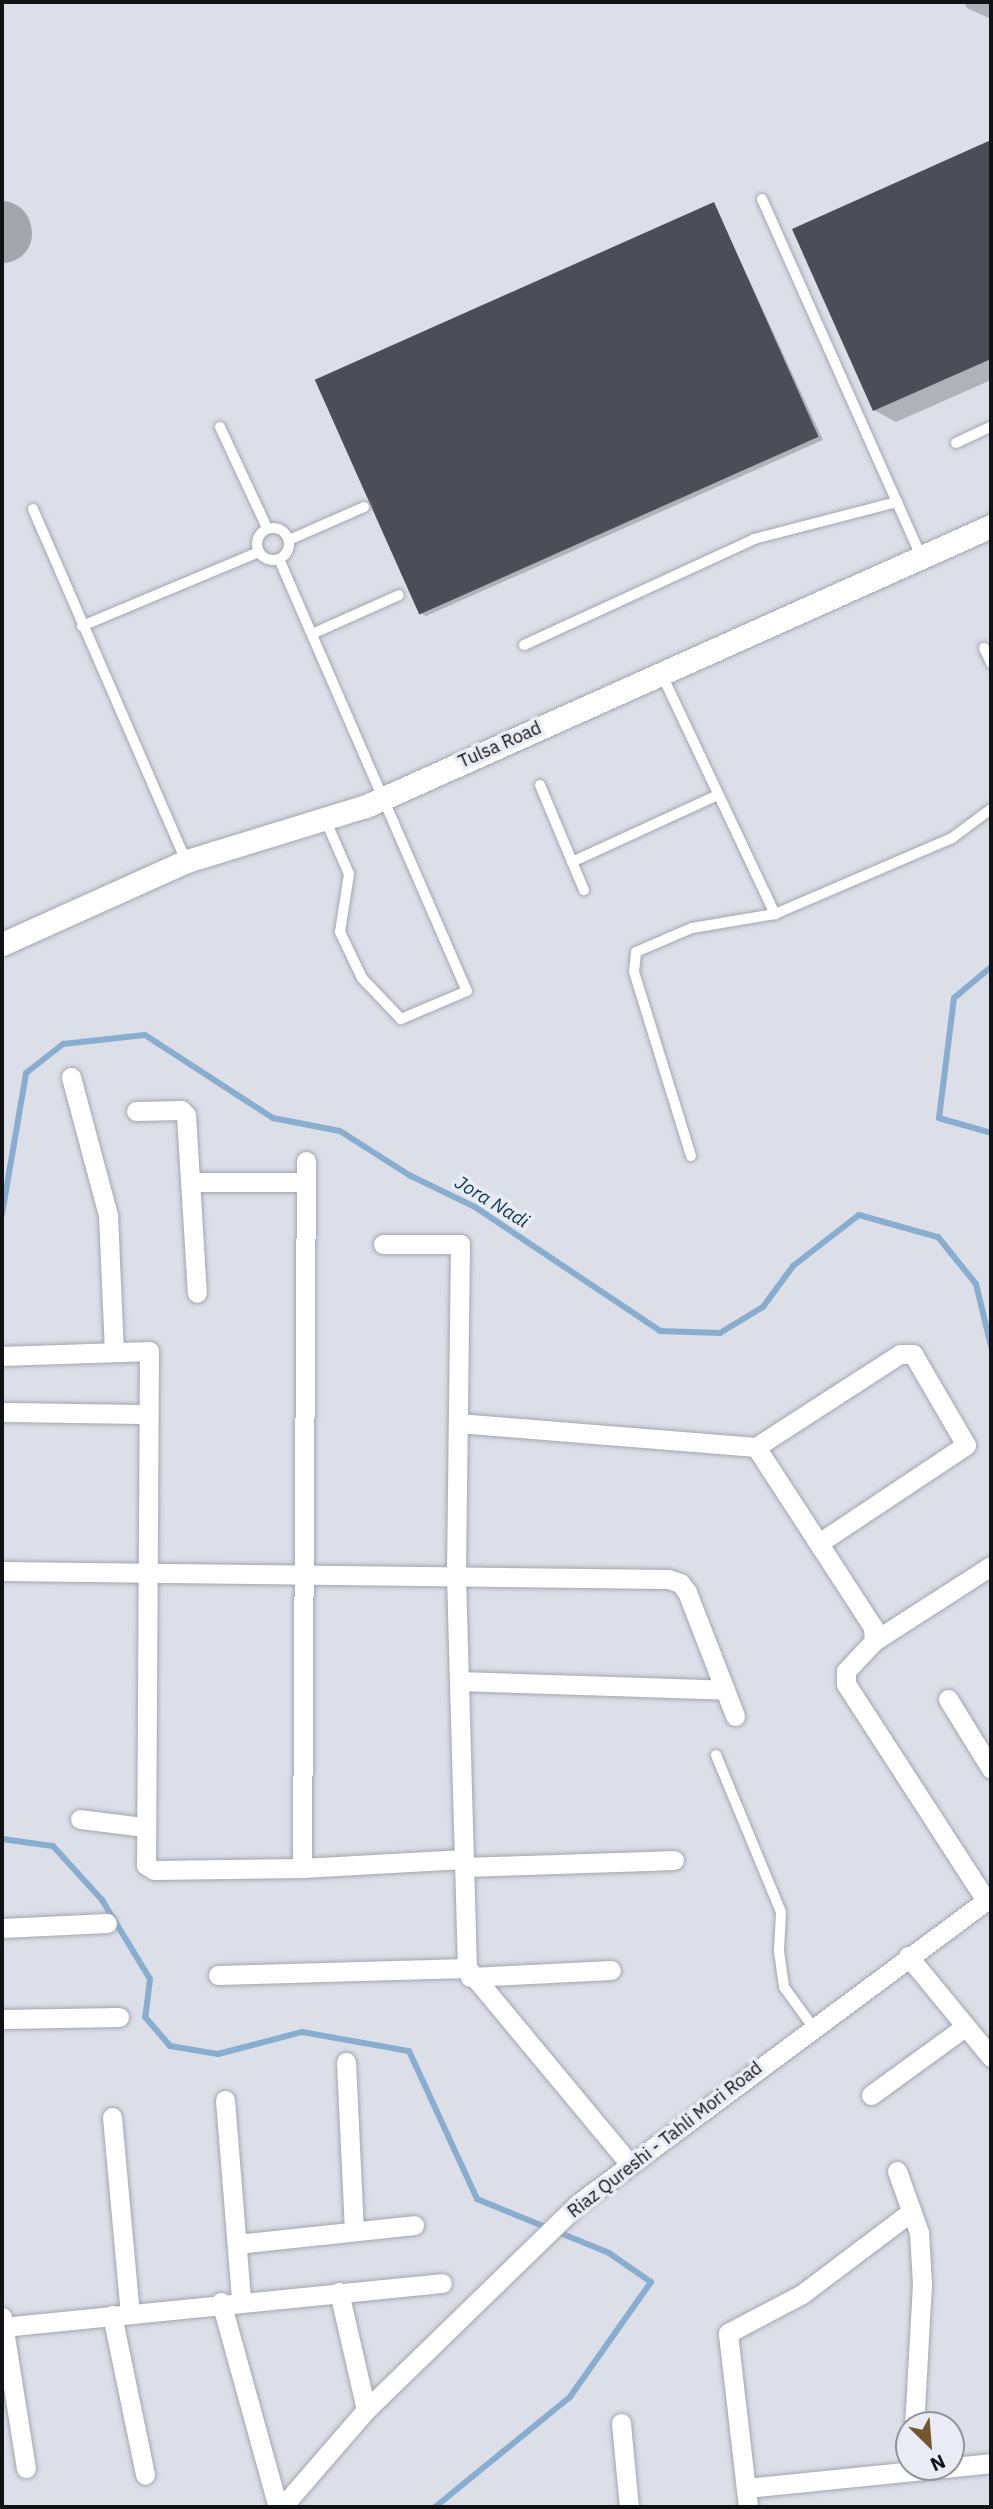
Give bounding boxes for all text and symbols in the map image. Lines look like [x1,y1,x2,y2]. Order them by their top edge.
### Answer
street label: Tulsa Road [455,717,545,773]
water label: Jora Nadi [451,1171,533,1233]
street label: Riaz Qureshi - Tahli Mori Road [564,2057,766,2223]
north arrow [895,2411,965,2481]
text: N [927,2449,949,2477]

